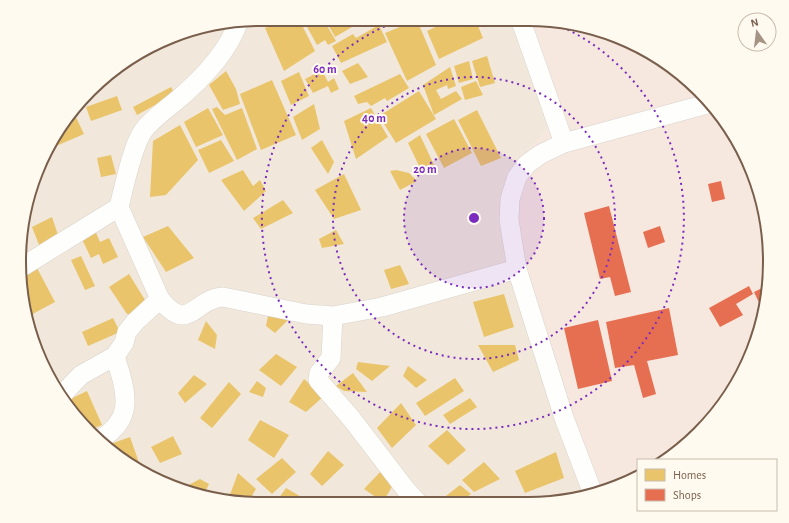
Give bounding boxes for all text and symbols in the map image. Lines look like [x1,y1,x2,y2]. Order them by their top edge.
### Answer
north arrow [737,12,777,52]
text: N [750,17,760,29]
text: 60 m [313,63,337,75]
text: 40 m [362,112,386,124]
text: 20 m [413,163,437,175]
centre of rings [467,211,481,225]
legend [637,459,777,511]
text: Homes [673,469,706,481]
text: Shops [673,489,701,501]

